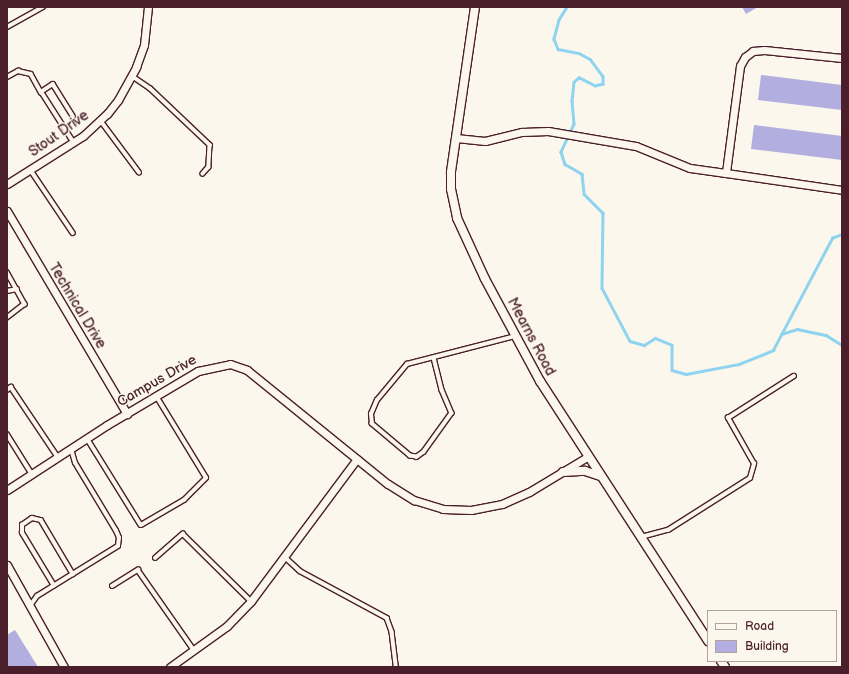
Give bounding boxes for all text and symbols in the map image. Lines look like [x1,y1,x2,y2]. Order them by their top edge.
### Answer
street label: Stout Drive [26,107,92,161]
street label: Technical Drive [45,260,109,352]
street label: Mearns Road [503,295,559,379]
street label: Campus Drive [114,352,200,410]
legend [707,610,837,662]
text: Road [745,619,774,634]
text: Building [745,639,789,654]

